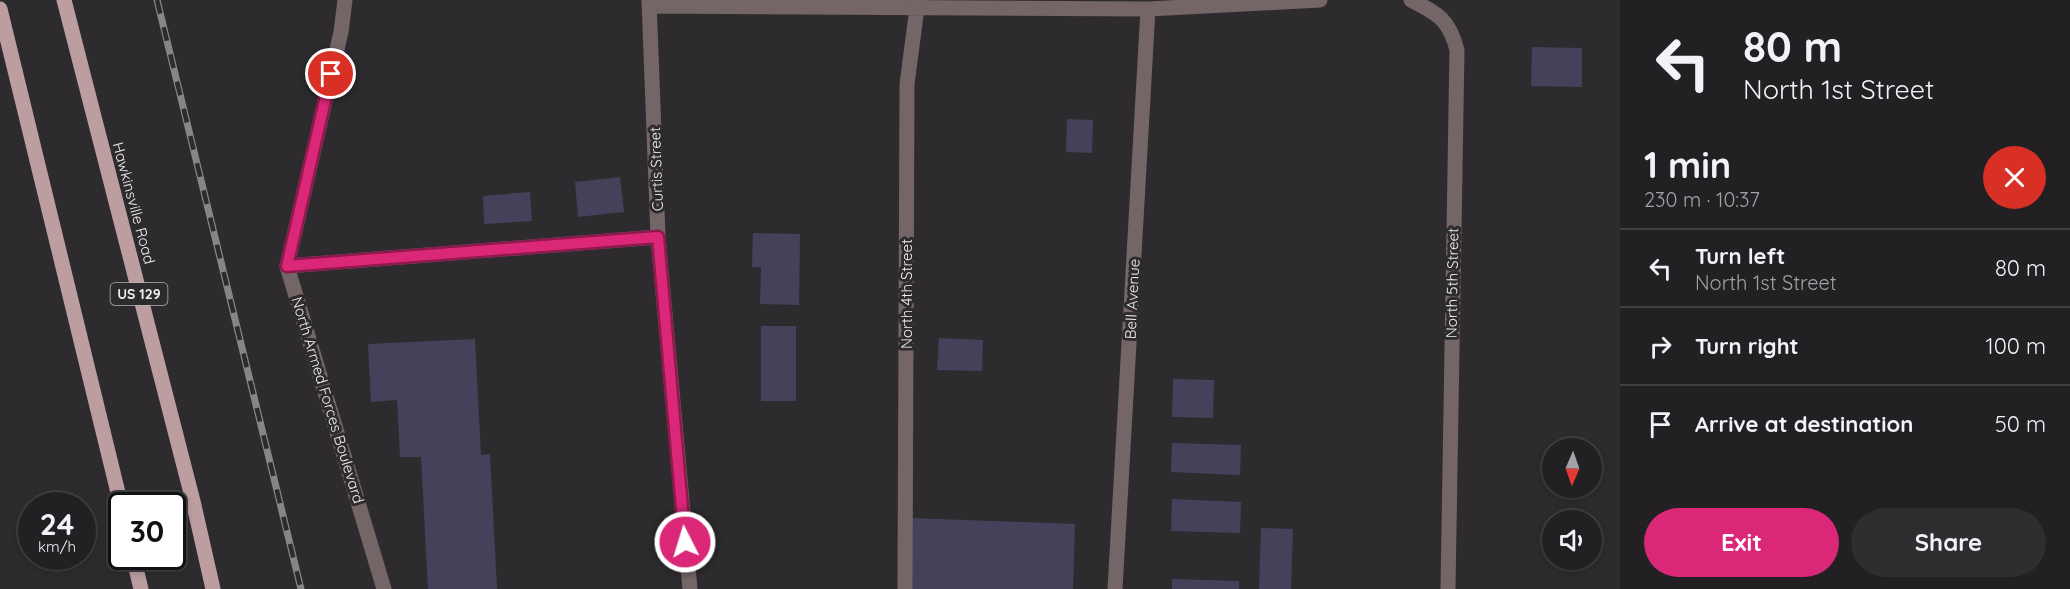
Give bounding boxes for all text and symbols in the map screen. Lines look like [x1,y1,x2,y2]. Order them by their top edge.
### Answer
text: 80 m [1743,20,1842,73]
icon: left [1644,24,1722,102]
pin [305,48,356,99]
icon: arrive [314,57,347,90]
text: North 1st Street [1743,72,1934,106]
street label: Curtis Street [645,126,667,212]
street label: Hawkinsville Road [109,140,159,266]
text: 1 min [1644,142,1731,187]
button: close [1983,146,2046,209]
text: 230 m · 10:37 [1644,187,1760,212]
street label: North 5th Street [1442,228,1462,338]
street label: North 4th Street [897,239,916,349]
text: Turn left [1695,242,1785,270]
icon: left [1644,252,1677,285]
text: 80 m [1995,254,2046,282]
street label: Bell Avenue [1120,258,1144,340]
text: North 1st Street [1695,270,1837,295]
road number: US 129 [110,283,168,305]
street label: North Armed Forces Boulevard [287,294,369,506]
icon: right [1644,330,1677,363]
text: Turn right [1695,332,1799,360]
text: 100 m [1986,332,2046,360]
icon: arrive [1644,408,1677,441]
text: Arrive at destination [1695,410,1913,438]
text: 50 m [1995,410,2046,438]
north arrow [1542,438,1602,498]
map controls [1542,438,1602,570]
speed limit sign: 30 [108,492,186,570]
text: 24 [40,505,74,543]
button: Exit [1644,508,1839,577]
button: Share [1851,508,2046,577]
position arrow [653,510,717,574]
button: sound [1542,510,1602,570]
text: km/h [38,537,76,556]

